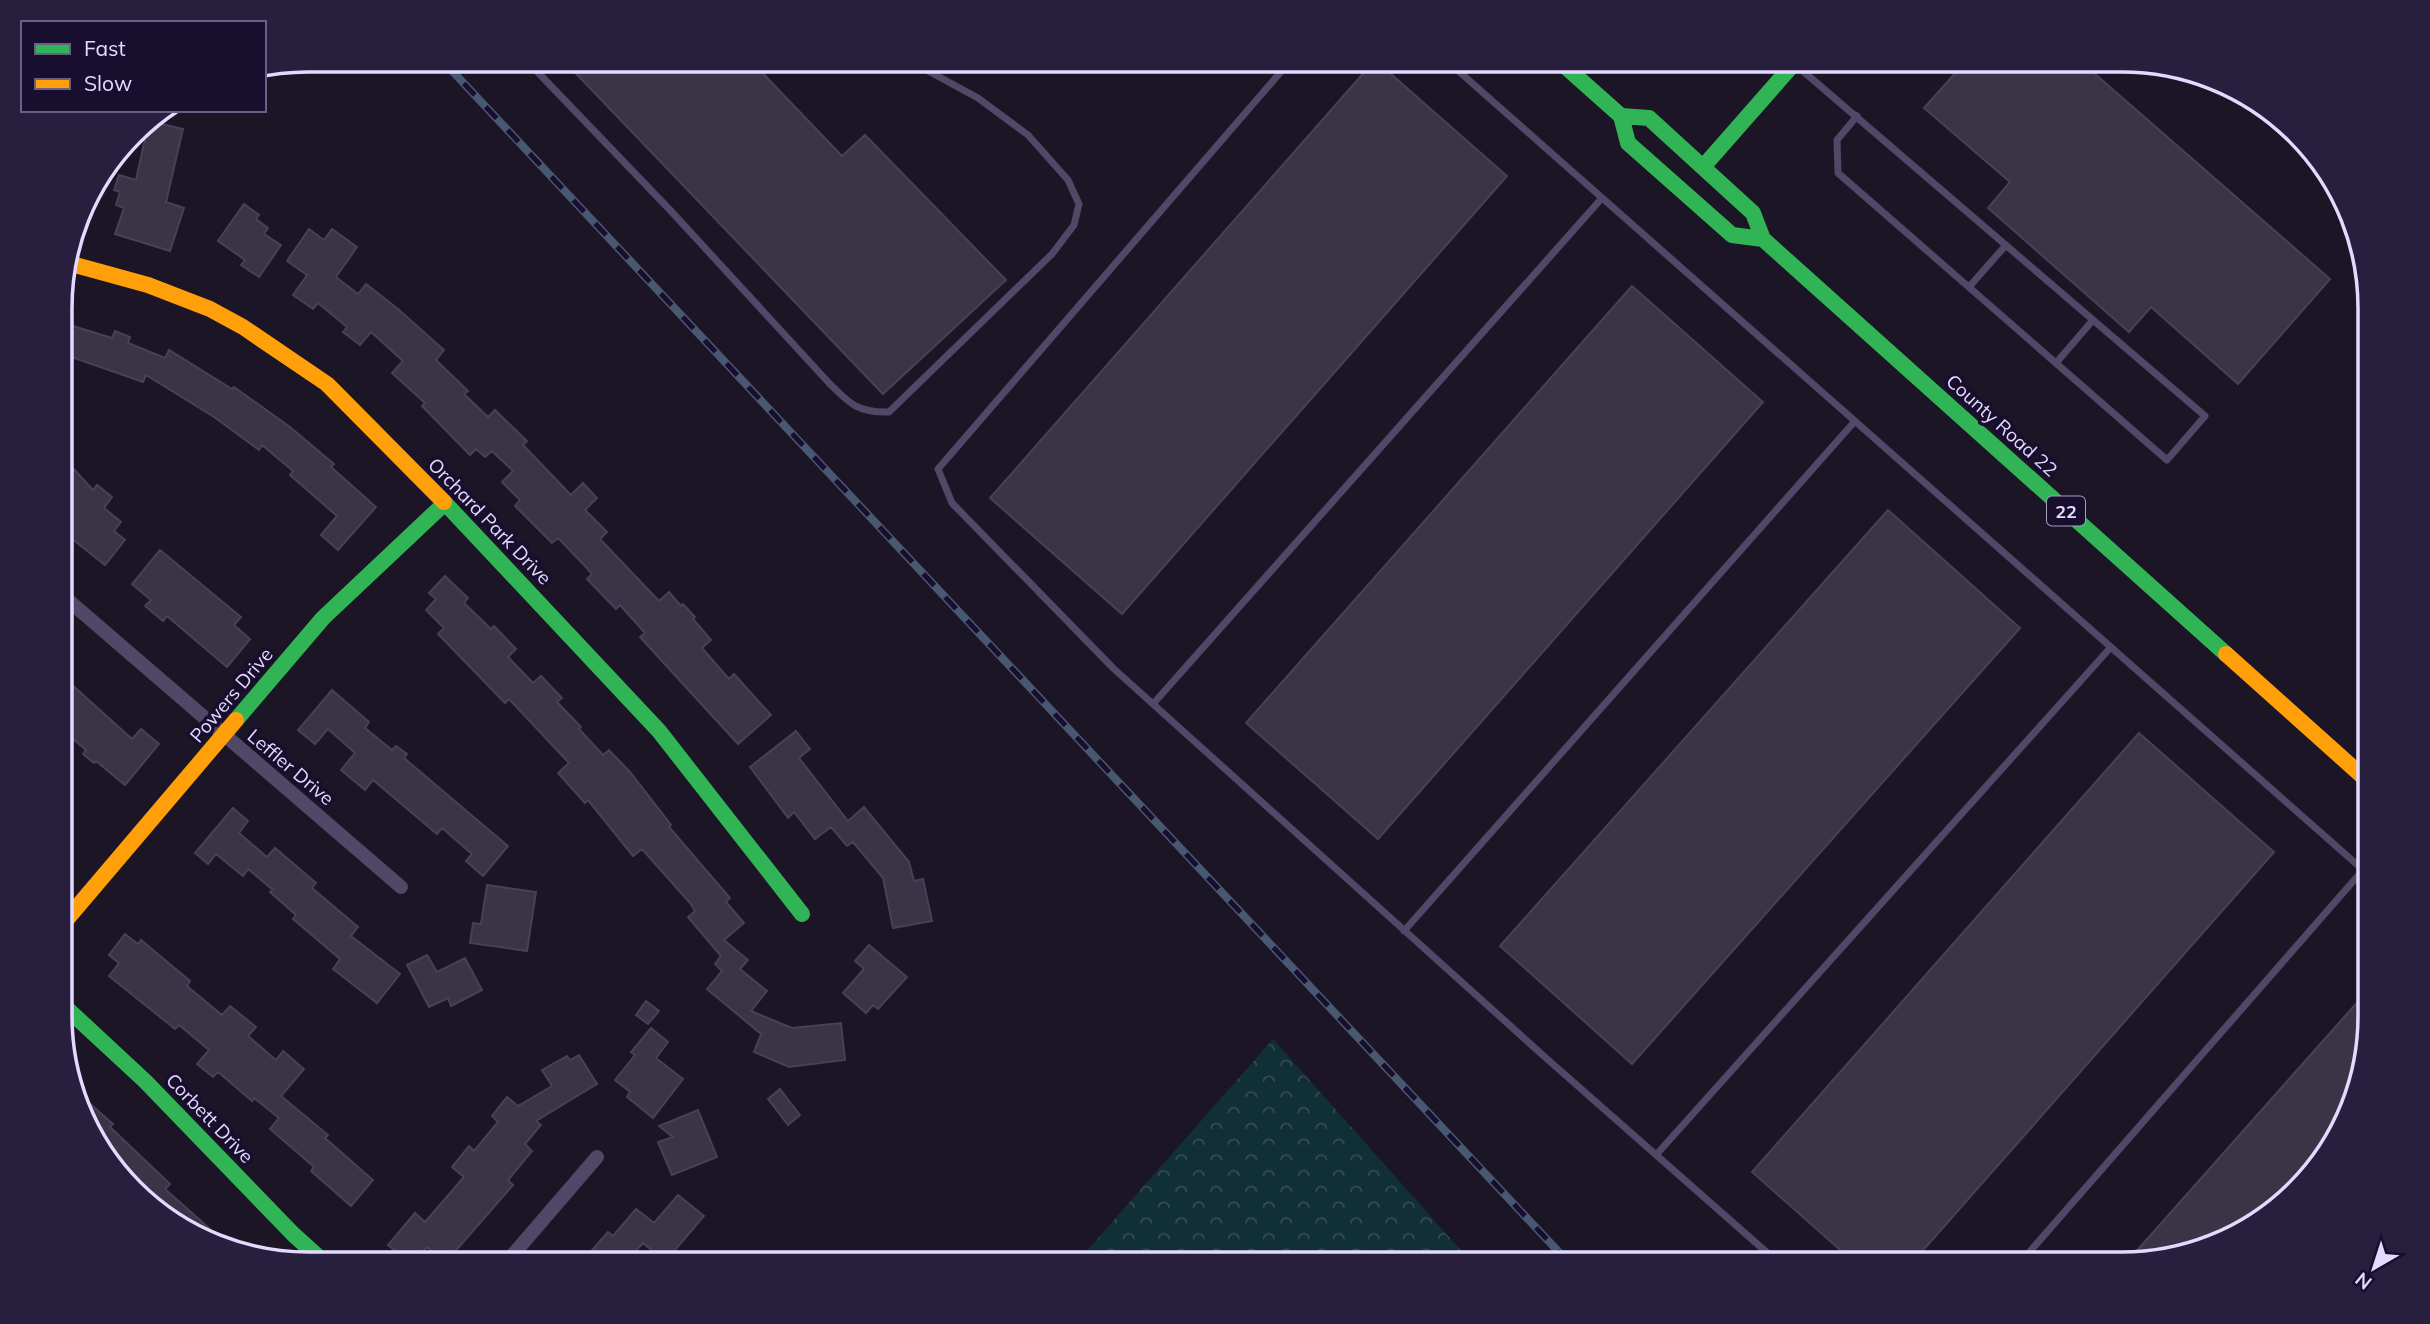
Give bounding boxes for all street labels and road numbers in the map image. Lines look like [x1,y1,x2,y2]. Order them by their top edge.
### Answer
street label: County Road 22 [1941,369,2063,481]
street label: Orchard Park Drive [423,452,557,590]
road number: 22 [2047,496,2085,526]
street label: Powers Drive [184,643,278,747]
street label: Leffler Drive [243,724,339,810]
street label: Corbett Drive [161,1068,259,1168]

